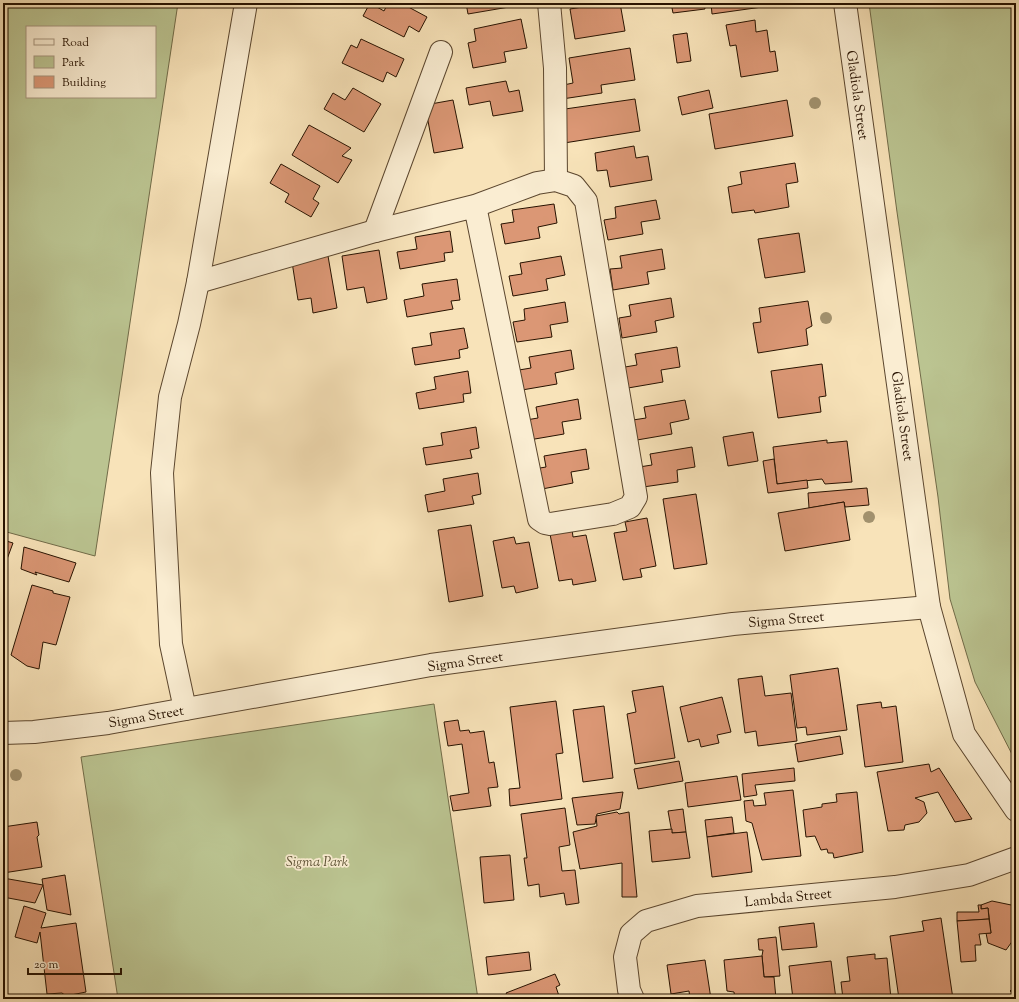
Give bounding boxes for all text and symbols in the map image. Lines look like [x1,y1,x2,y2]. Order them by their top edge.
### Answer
legend [26,26,156,98]
text: Road [62,34,89,52]
street label: Gladiola Street [840,49,872,142]
text: Park [62,54,85,72]
text: Building [62,74,106,92]
street label: Gladiola Street [885,370,917,463]
street label: Sigma Street [747,608,825,634]
street label: Sigma Street [426,648,505,678]
street label: Sigma Street [107,701,186,734]
park label: Sigma Park [286,853,349,873]
street label: Lambda Street [744,884,833,914]
scale bar [28,950,121,976]
text: 20 m [34,956,59,974]

